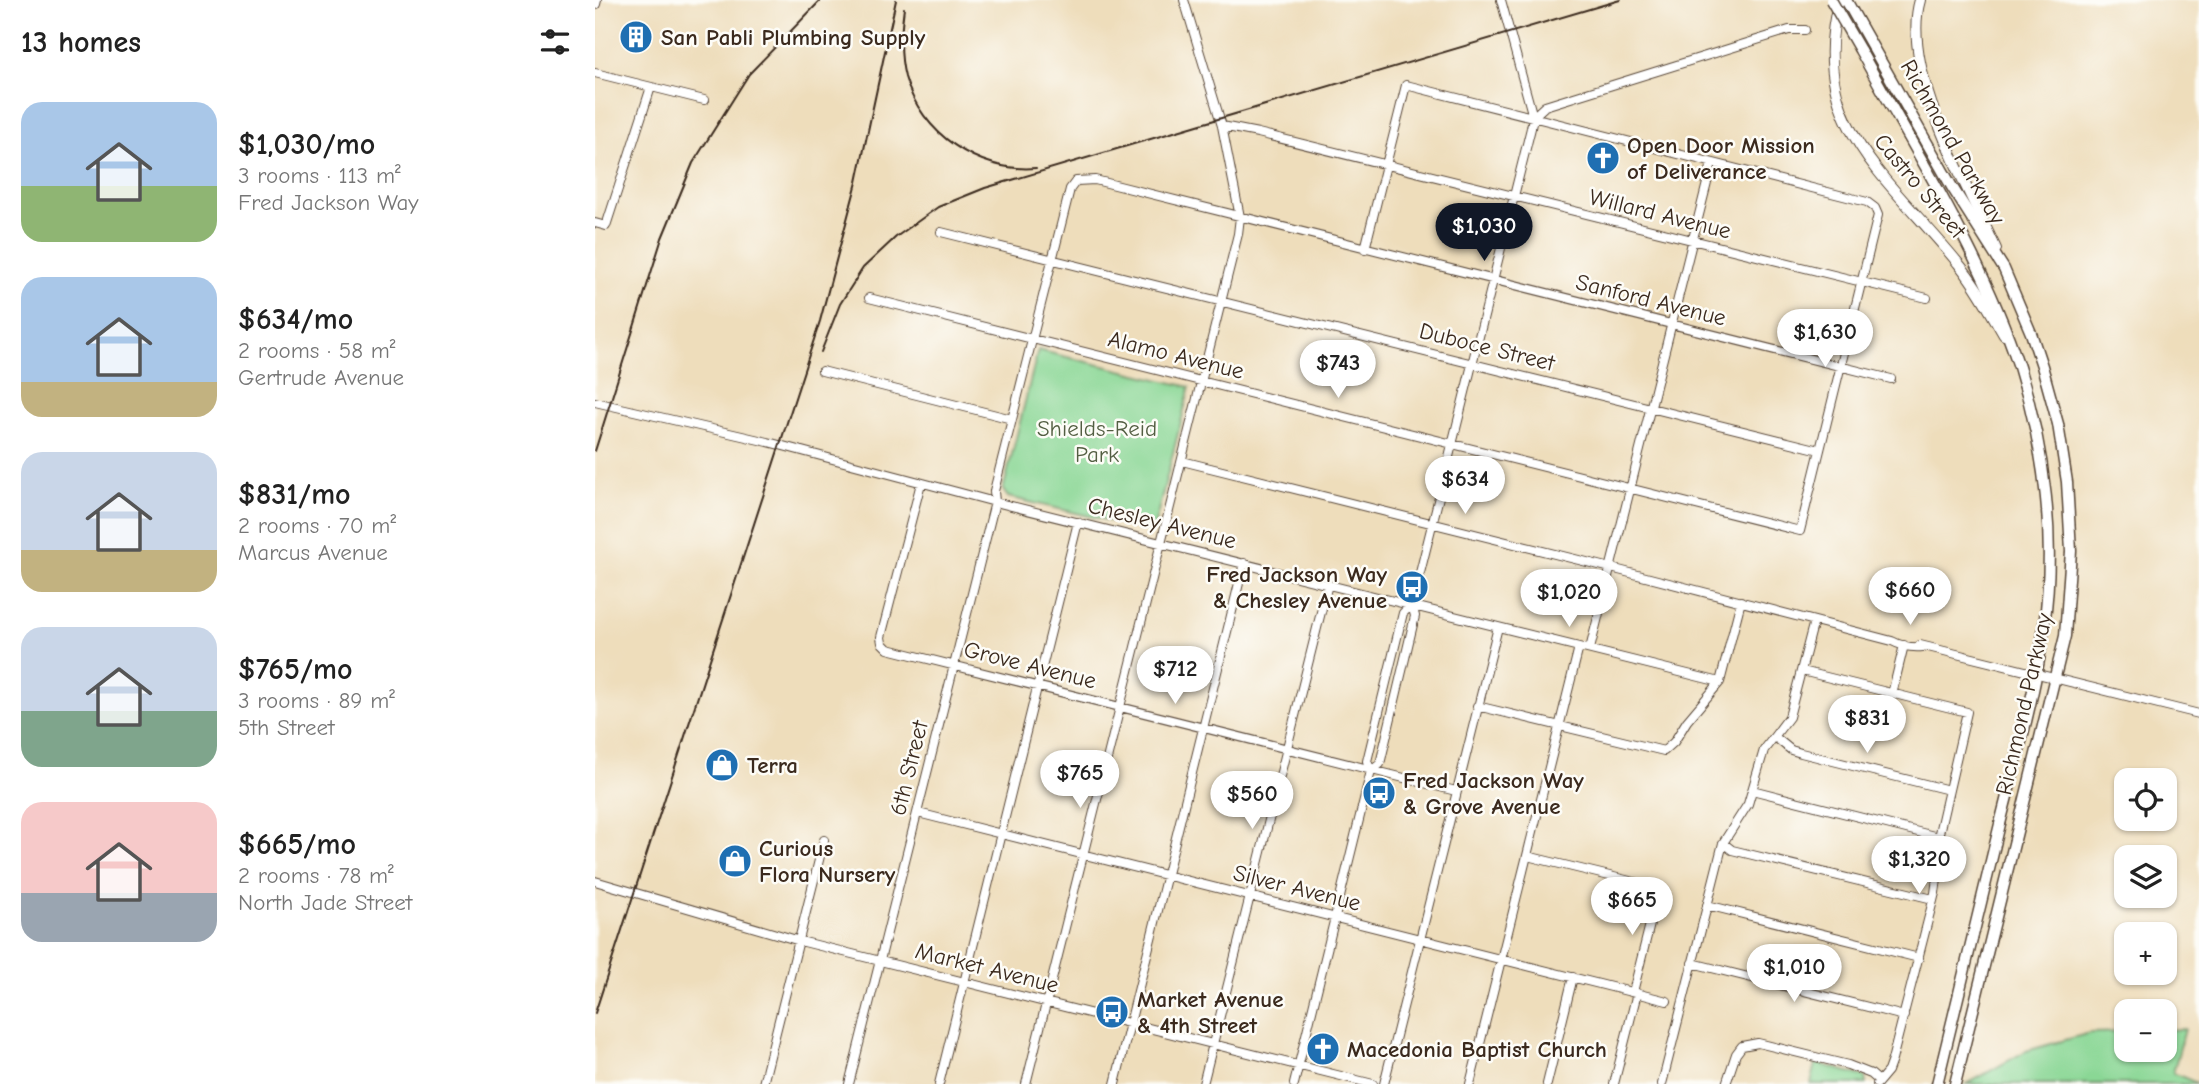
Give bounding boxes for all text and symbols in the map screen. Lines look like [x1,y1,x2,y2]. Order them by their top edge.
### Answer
building icon: San Pabli Plumbing Supply [617,18,655,56]
icon: filters [536,23,574,61]
place label: San Pabli Plumbing Supply [661,24,926,51]
text: 13 homes [21,25,141,60]
street label: Richmond Parkway [1895,55,2011,230]
text: $1,030/mo [238,127,375,162]
street label: Castro Street [1868,128,1972,245]
icon: home [77,130,161,214]
place label: Open Door Mission of Deliverance [1627,132,1815,185]
church icon: Open Door Mission of Deliverance [1584,139,1622,177]
text: 3 rooms · 113 m² [238,162,401,189]
street label: Willard Avenue [1586,183,1734,245]
text: Fred Jackson Way [238,189,419,216]
pin: $1,030 [1427,204,1541,263]
text: $1,030 [1452,212,1516,239]
street label: Sanford Avenue [1573,268,1729,332]
text: $634/mo [238,302,353,337]
icon: home [77,305,161,389]
pin: $1,630 [1768,310,1882,369]
street label: Duboce Street [1417,317,1559,377]
text: $1,630 [1793,318,1857,345]
street label: Alamo Avenue [1105,325,1247,385]
text: 2 rooms · 58 m² [238,337,396,364]
pin: $743 [1297,340,1379,400]
text: $743 [1316,349,1360,376]
text: Gertrude Avenue [238,364,404,391]
park label: Shields-Reid Park [1037,415,1157,468]
pin: $634 [1424,456,1506,516]
text: $634 [1441,465,1489,492]
text: $831/mo [238,477,351,512]
icon: home [77,480,161,564]
street label: Chesley Avenue [1085,492,1239,554]
text: 2 rooms · 70 m² [238,512,396,539]
text: Marcus Avenue [238,539,388,566]
place label: Fred Jackson Way & Chesley Avenue [1206,561,1387,614]
bus stop icon: Fred Jackson Way & Chesley Avenue [1393,568,1431,606]
pin: $660 [1869,568,1951,627]
pin: $1,020 [1512,570,1626,629]
text: $660 [1884,576,1936,603]
text: $1,020 [1536,578,1602,605]
street label: Richmond Parkway [1990,610,2058,797]
street label: Grove Avenue [961,636,1099,694]
pin: $712 [1134,646,1216,706]
text: $765/mo [238,652,352,687]
icon: home [77,655,161,739]
text: $712 [1153,655,1197,682]
text: 3 rooms · 89 m² [238,687,395,714]
pin: $831 [1826,696,1908,755]
text: $831 [1844,704,1890,731]
text: 5th Street [238,714,335,741]
street label: 6th Street [884,716,934,818]
shop icon: Terra [703,746,741,784]
pin: $765 [1039,750,1121,810]
place label: Terra [747,752,798,779]
text: $765 [1056,759,1104,786]
place label: Fred Jackson Way & Grove Avenue [1403,767,1584,820]
map controls [2114,768,2177,1062]
button: locate [2114,768,2177,831]
pin: $560 [1211,772,1293,831]
bus stop icon: Fred Jackson Way & Grove Avenue [1360,774,1398,812]
text: $560 [1226,780,1278,807]
text: $665/mo [238,827,356,862]
icon: home [77,830,161,914]
place label: Curious Flora Nursery [759,835,896,888]
pin: $1,320 [1862,836,1976,896]
shop icon: Curious Flora Nursery [716,842,754,880]
text: $1,320 [1887,845,1951,872]
button: layers [2114,845,2177,908]
street label: Silver Avenue [1230,859,1364,917]
text: 2 rooms · 78 m² [238,862,394,889]
pin: $665 [1591,878,1673,937]
text: $665 [1607,886,1657,913]
text: North Jade Street [238,889,412,916]
button: + [2114,922,2177,985]
street label: Market Avenue [913,937,1061,999]
pin: $1,010 [1737,944,1851,1004]
text: $1,010 [1763,953,1825,980]
place label: Market Avenue & 4th Street [1137,986,1283,1039]
bus stop icon: Market Avenue & 4th Street [1093,993,1131,1031]
button: − [2114,999,2177,1062]
church icon: Macedonia Baptist Church [1304,1030,1342,1068]
place label: Macedonia Baptist Church [1347,1036,1607,1063]

